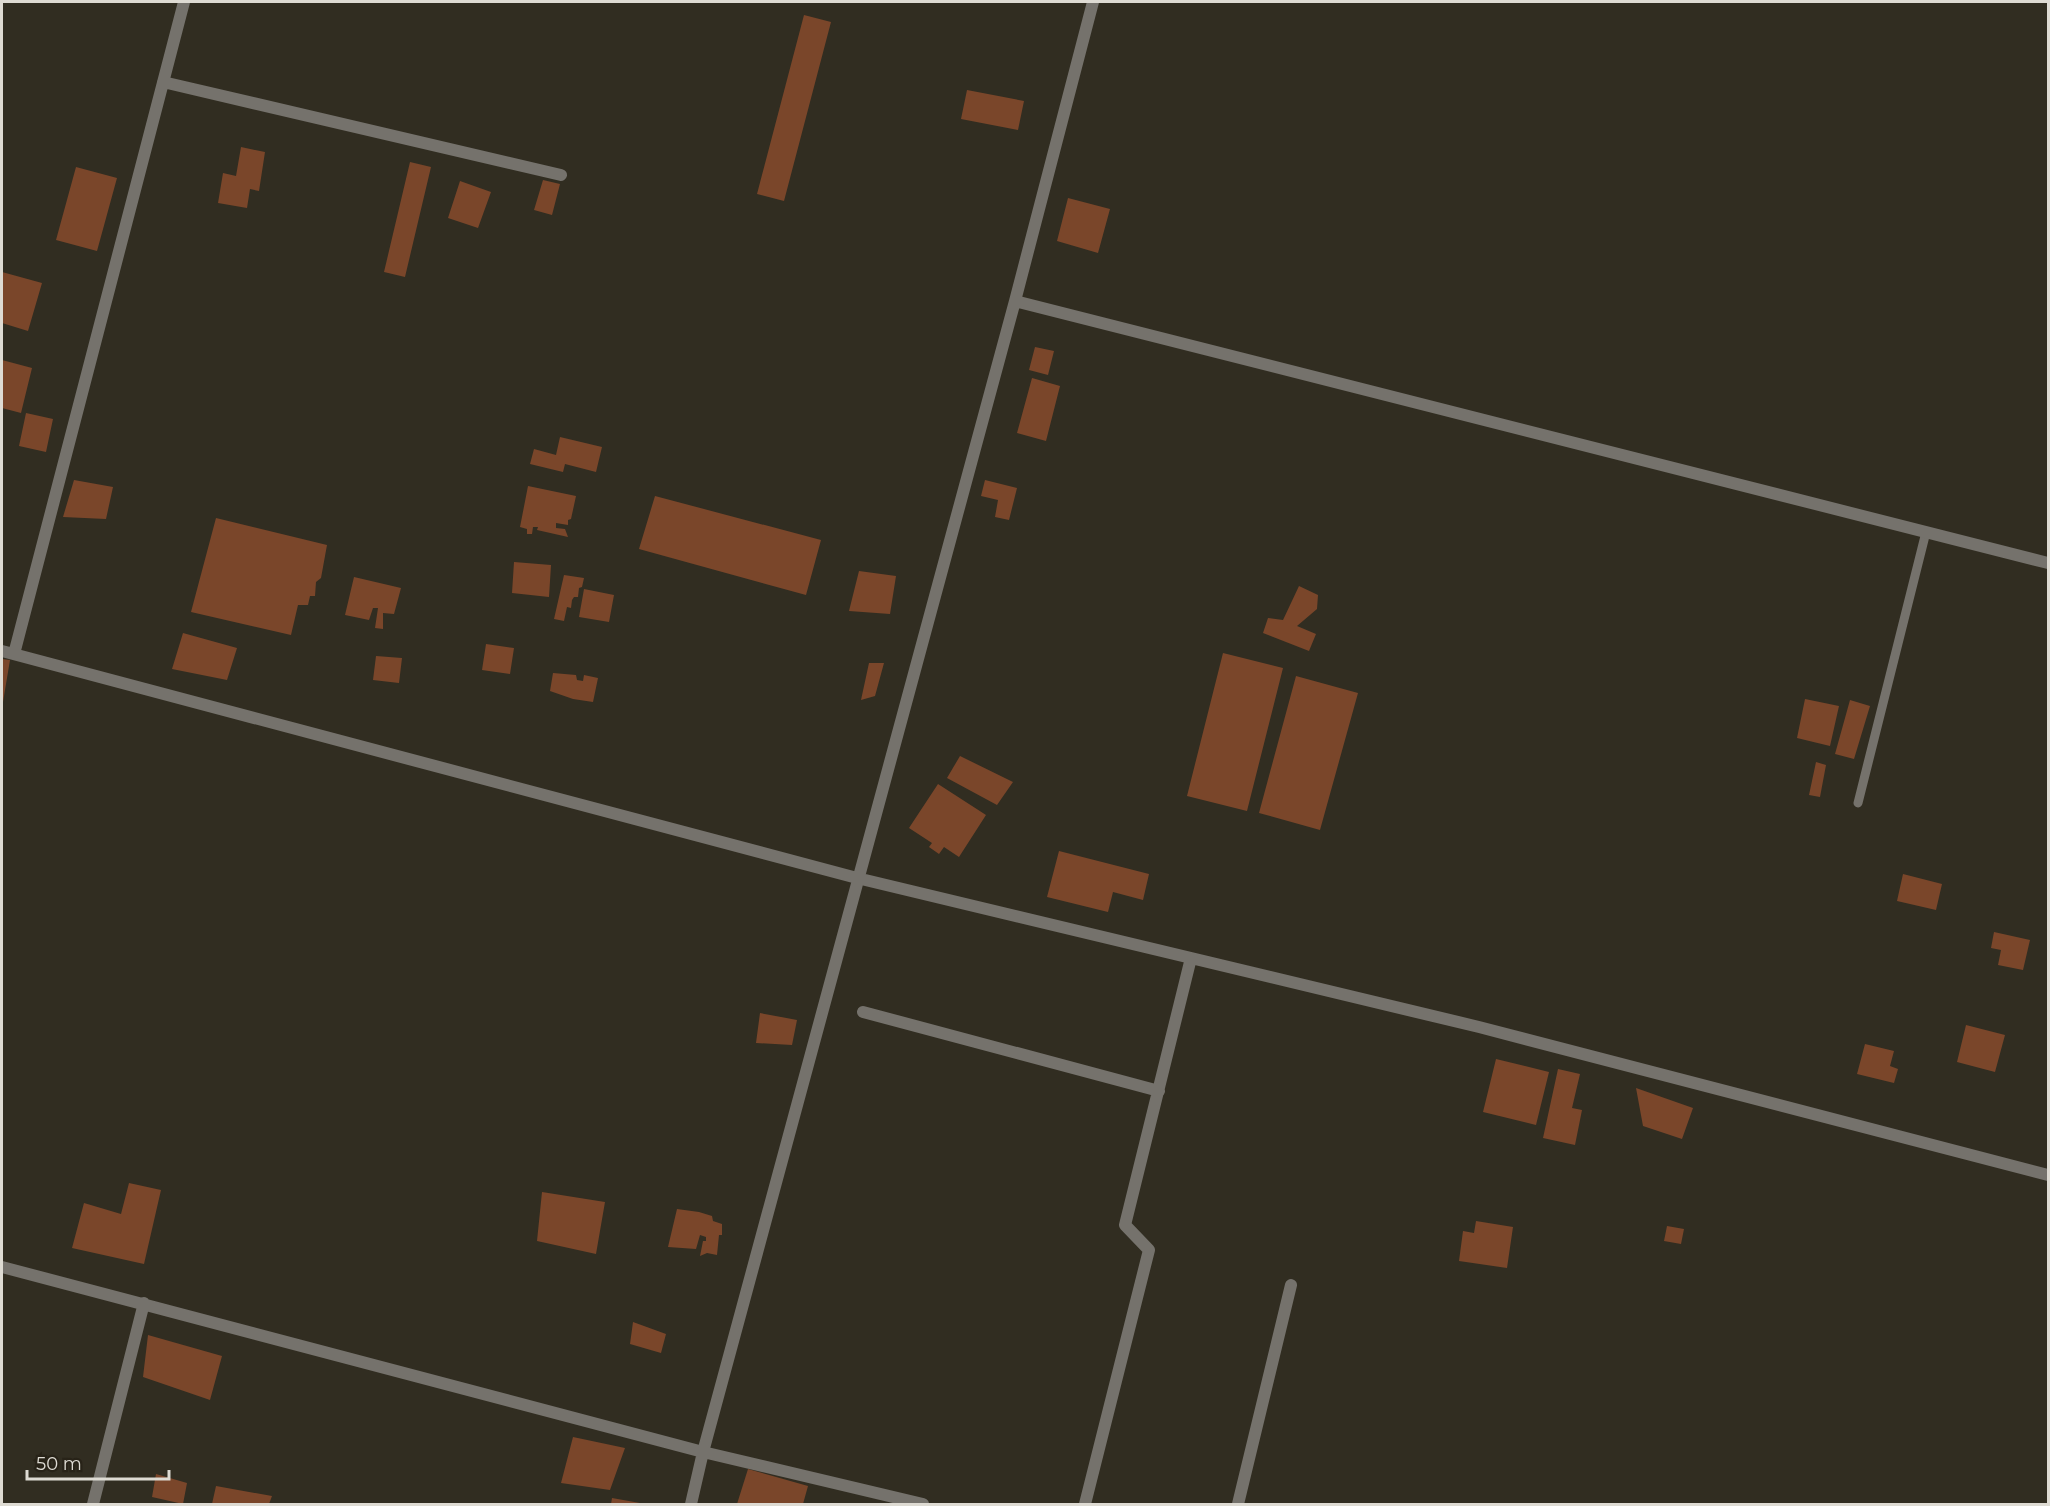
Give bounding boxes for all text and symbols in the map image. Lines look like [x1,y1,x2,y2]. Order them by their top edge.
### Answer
scale bar [27,1443,170,1481]
text: 50 m [36,1453,82,1475]

